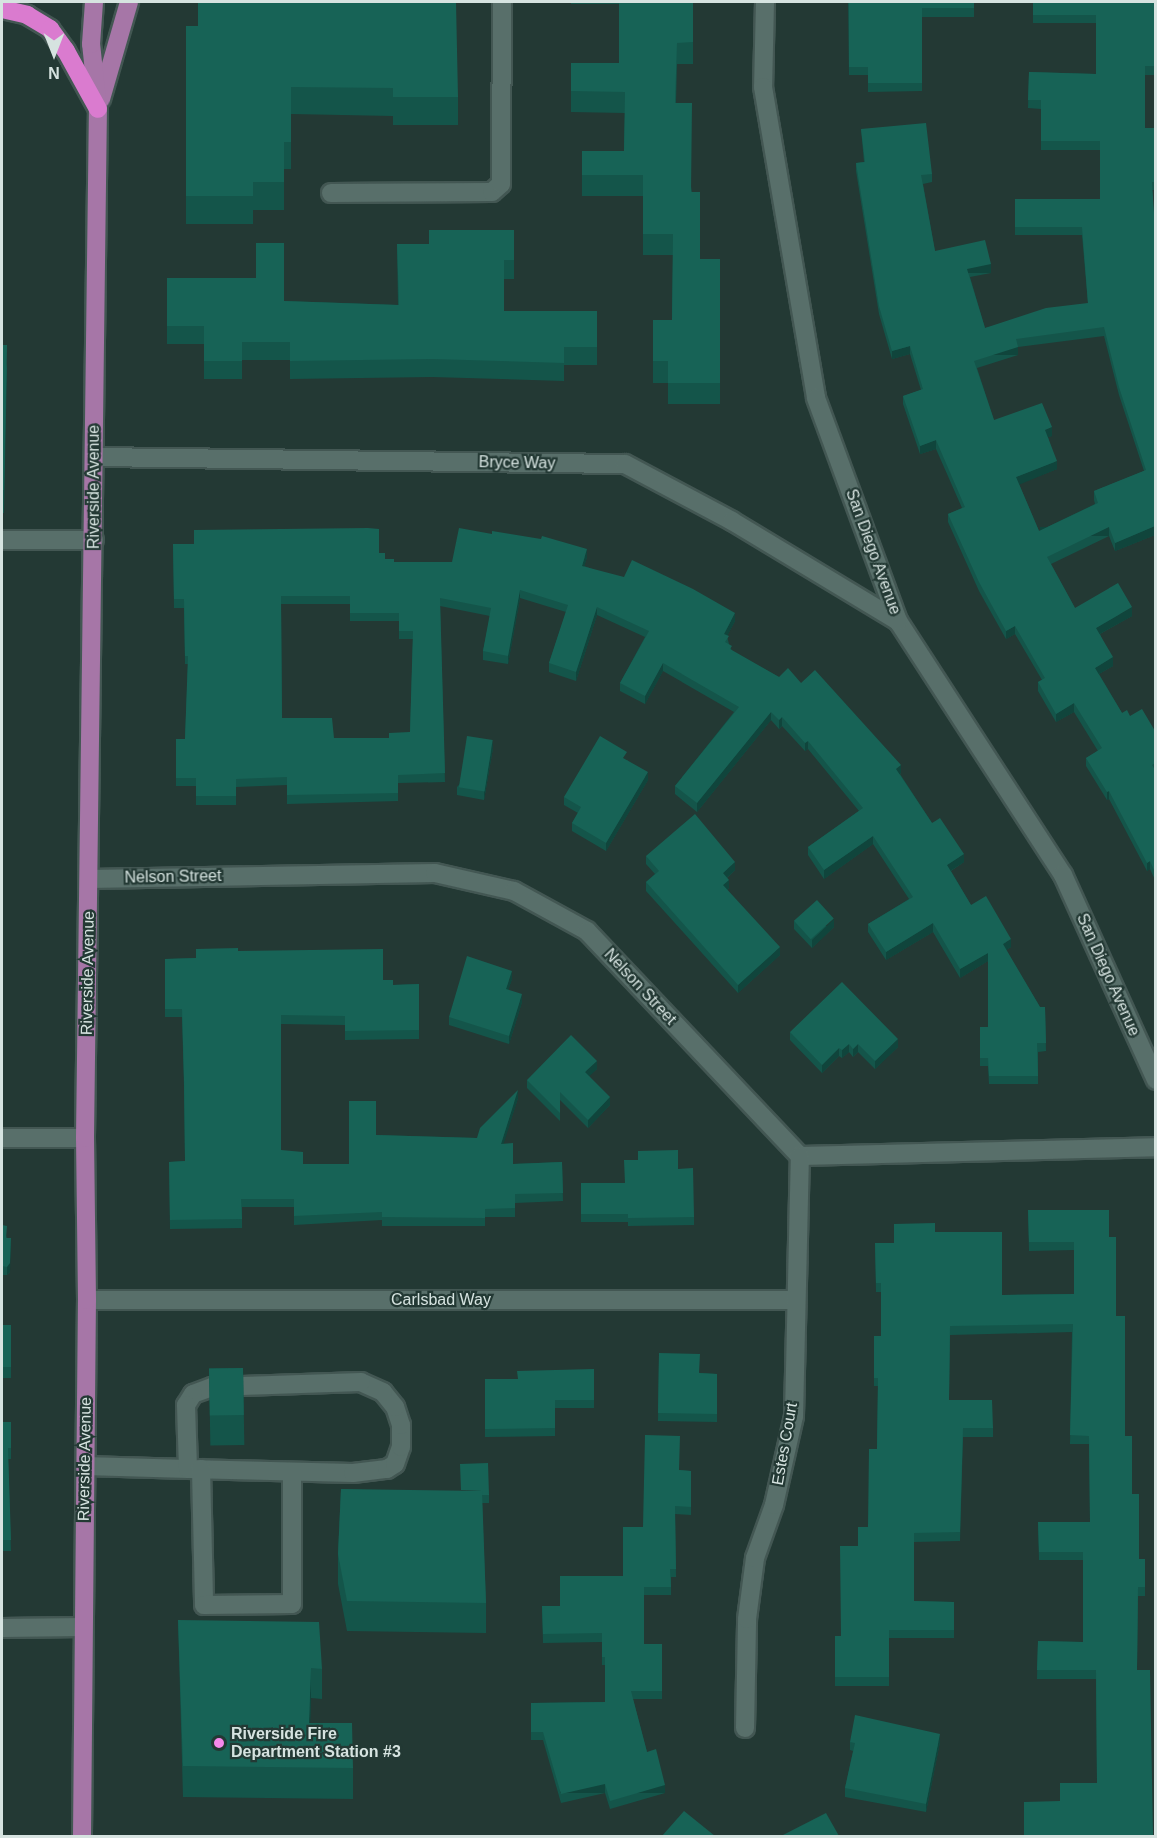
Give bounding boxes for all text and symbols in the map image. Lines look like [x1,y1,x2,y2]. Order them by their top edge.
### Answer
north arrow [24,24,84,84]
text: N [48,64,60,81]
street label: Riverside Avenue [84,424,104,550]
street label: Bryce Way [478,453,556,473]
street label: San Diego Avenue [841,486,905,618]
street label: Nelson Street [124,867,222,887]
street label: Riverside Avenue [77,910,99,1036]
street label: San Diego Avenue [1072,910,1144,1040]
street label: Nelson Street [600,945,680,1029]
street label: Carlsbad Way [391,1290,491,1310]
street label: Riverside Avenue [74,1396,96,1522]
street label: Estes Court [768,1401,802,1487]
place label: Riverside Fire Department Station #3 [231,1724,401,1762]
marker: Riverside Fire Department Station #3 [212,1736,226,1750]

